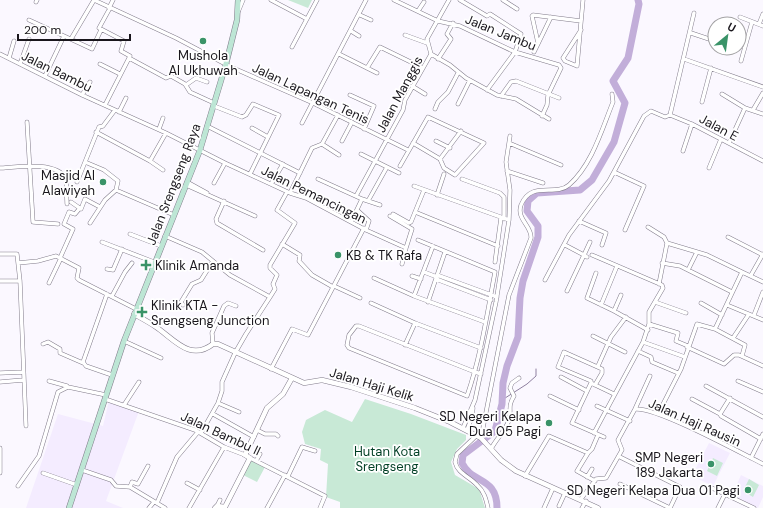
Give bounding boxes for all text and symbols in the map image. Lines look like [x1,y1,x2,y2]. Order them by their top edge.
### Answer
street label: Jalan Jambu [463,10,539,54]
scale bar [18,16,130,42]
north arrow [707,16,747,56]
text: U [725,19,739,35]
text: 200 m [24,22,61,38]
marker: Mushola Al Ukhuwah [198,36,208,46]
street label: Jalan Bambu [19,47,95,96]
place label: Mushola Al Ukhuwah [168,47,238,79]
street label: Jalan Manggis [372,53,427,135]
street label: Jalan Lapangan Tenis [250,59,372,128]
street label: Jalan E [696,110,741,145]
street label: Jalan Srengseng Raya [142,121,205,247]
street label: Jalan Pemancingan [258,162,369,227]
place label: Masjid Al Alawiyah [41,167,95,199]
marker: Masjid Al Alawiyah [98,177,108,187]
place label: KB & TK Rafa [346,247,422,264]
marker: KB & TK Rafa [333,250,343,260]
place label: Klinik Amanda [155,257,239,274]
marker: Klinik Amanda [140,259,152,271]
place label: Klinik KTA - Srengseng Junction [151,297,269,329]
marker: Klinik KTA - Srengseng Junction [136,306,148,318]
street label: Jalan Haji Kelik [328,364,416,405]
street label: Jalan Haji Rausin [646,394,744,450]
street label: Jalan Bambu II [178,408,263,459]
place label: SD Negeri Kelapa Dua 05 Pagi [439,408,541,440]
marker: SD Negeri Kelapa Dua 05 Pagi [544,418,554,428]
park label: Hutan Kota Srengseng [354,443,420,475]
place label: SMP Negeri 189 Jakarta [635,449,703,481]
marker: SMP Negeri 189 Jakarta [706,459,716,469]
place label: SD Negeri Kelapa Dua 01 Pagi [567,482,740,499]
marker: SD Negeri Kelapa Dua 01 Pagi [743,485,753,495]

